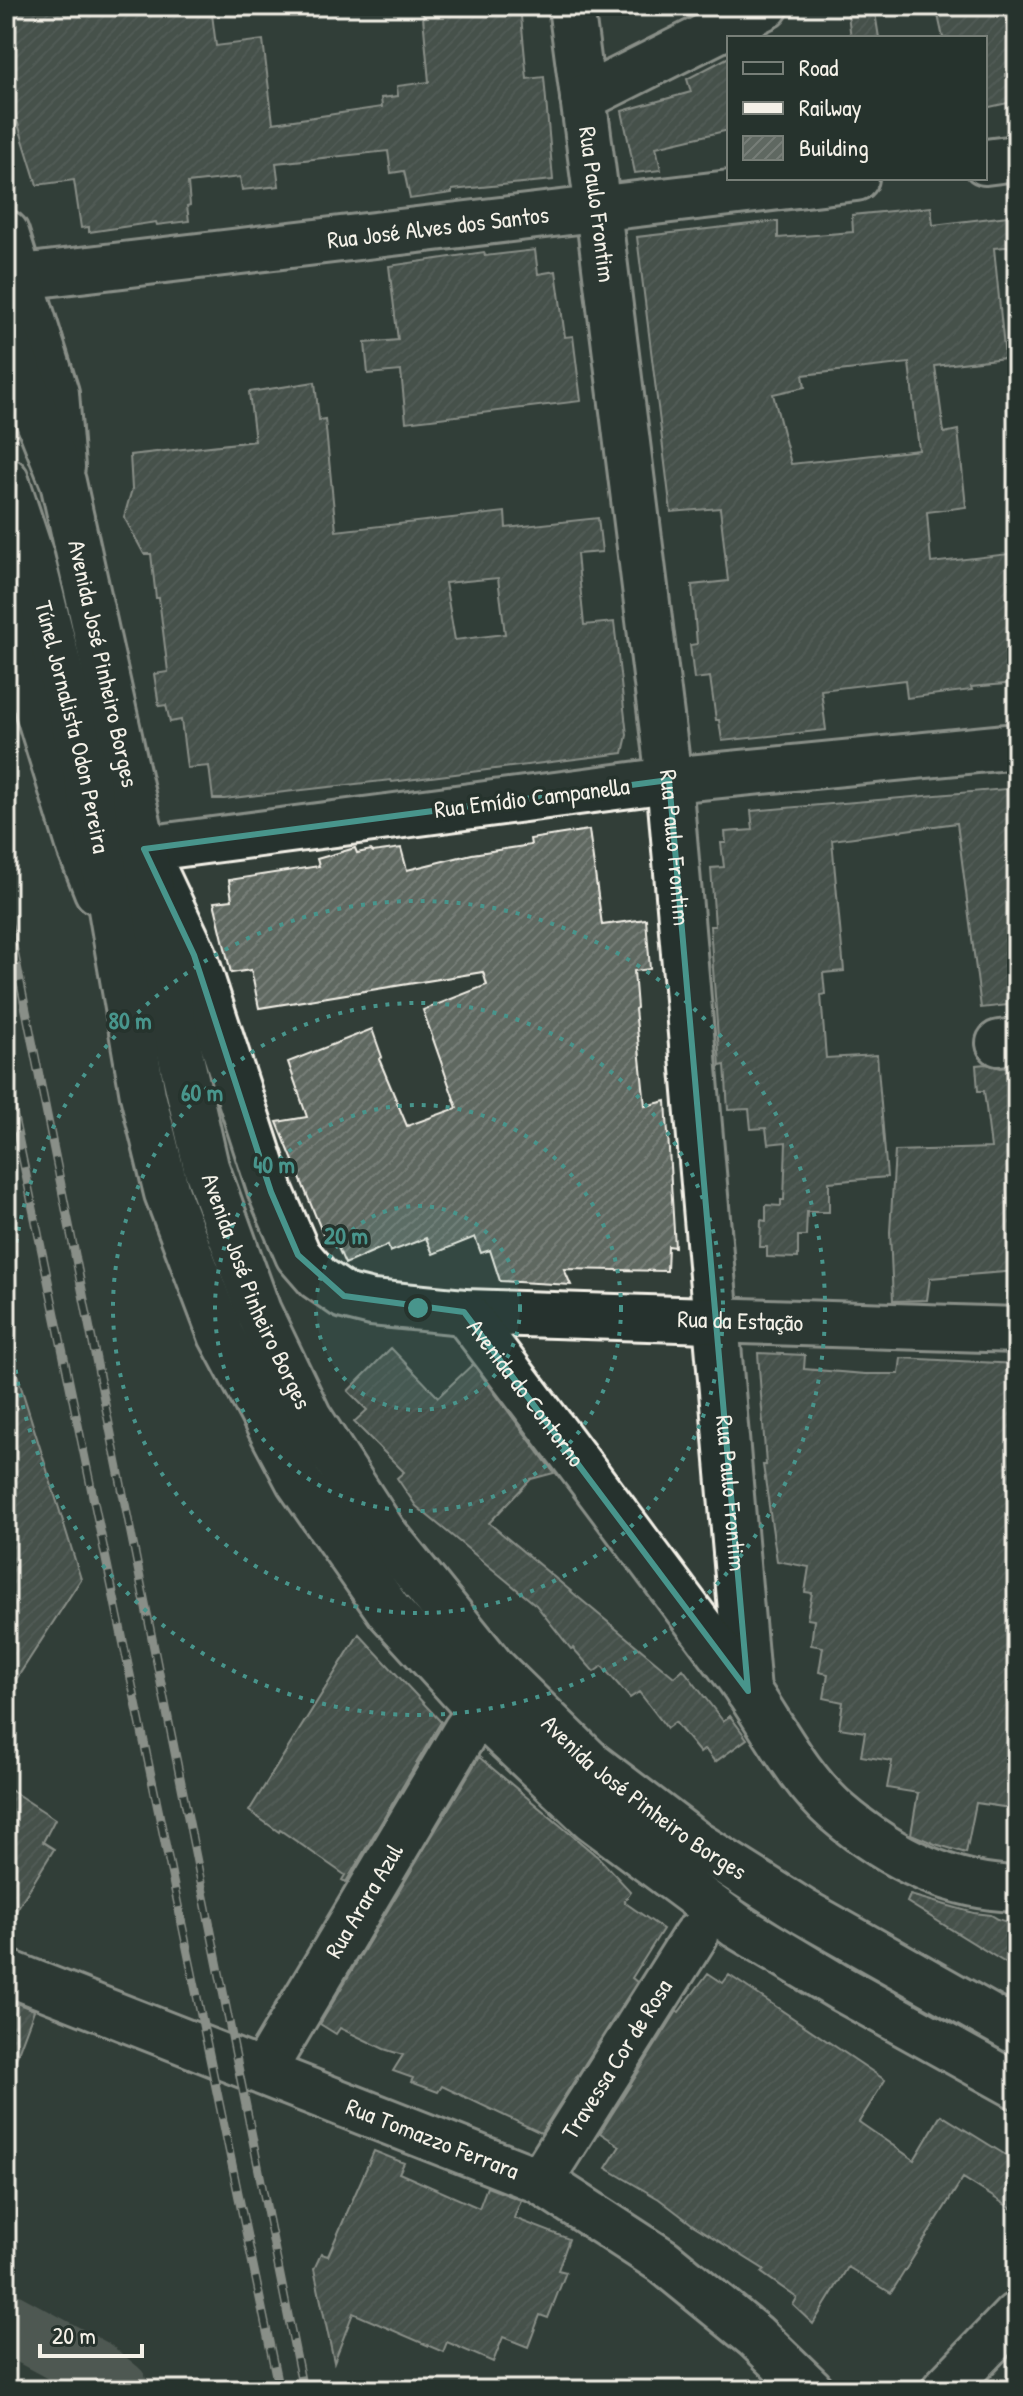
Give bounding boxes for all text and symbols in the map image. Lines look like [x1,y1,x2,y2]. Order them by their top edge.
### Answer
legend [727,36,987,180]
text: Road [799,51,838,83]
text: Railway [799,91,862,123]
street label: Rua Paulo Frontim [572,124,624,284]
text: Building [799,131,869,163]
street label: Rua José Alves dos Santos [325,198,550,256]
street label: Avenida José Pinheiro Borges [61,537,147,790]
street label: Túnel Jornalista Odon Pereira [28,597,118,855]
street label: Rua Paulo Frontim [653,768,699,927]
street label: Rua Emídio Campanella [432,769,631,825]
text: 80 m [109,1004,151,1036]
text: 60 m [181,1076,223,1108]
text: 40 m [253,1148,295,1180]
street label: Avenida José Pinheiro Borges [195,1169,320,1414]
text: 20 m [324,1219,368,1251]
centre of rings [404,1294,432,1322]
street label: Rua da Estação [677,1302,804,1338]
street label: Avenida do Contorno [460,1312,593,1473]
street label: Rua Paulo Frontim [709,1414,755,1572]
street label: Avenida José Pinheiro Borges [535,1707,753,1887]
street label: Rua Arara Azul [317,1837,410,1964]
street label: Travessa Cor de Rosa [553,1973,679,2145]
street label: Rua Tomazzo Ferrara [342,2090,524,2186]
scale bar [40,2308,142,2358]
text: 20 m [52,2319,96,2351]

